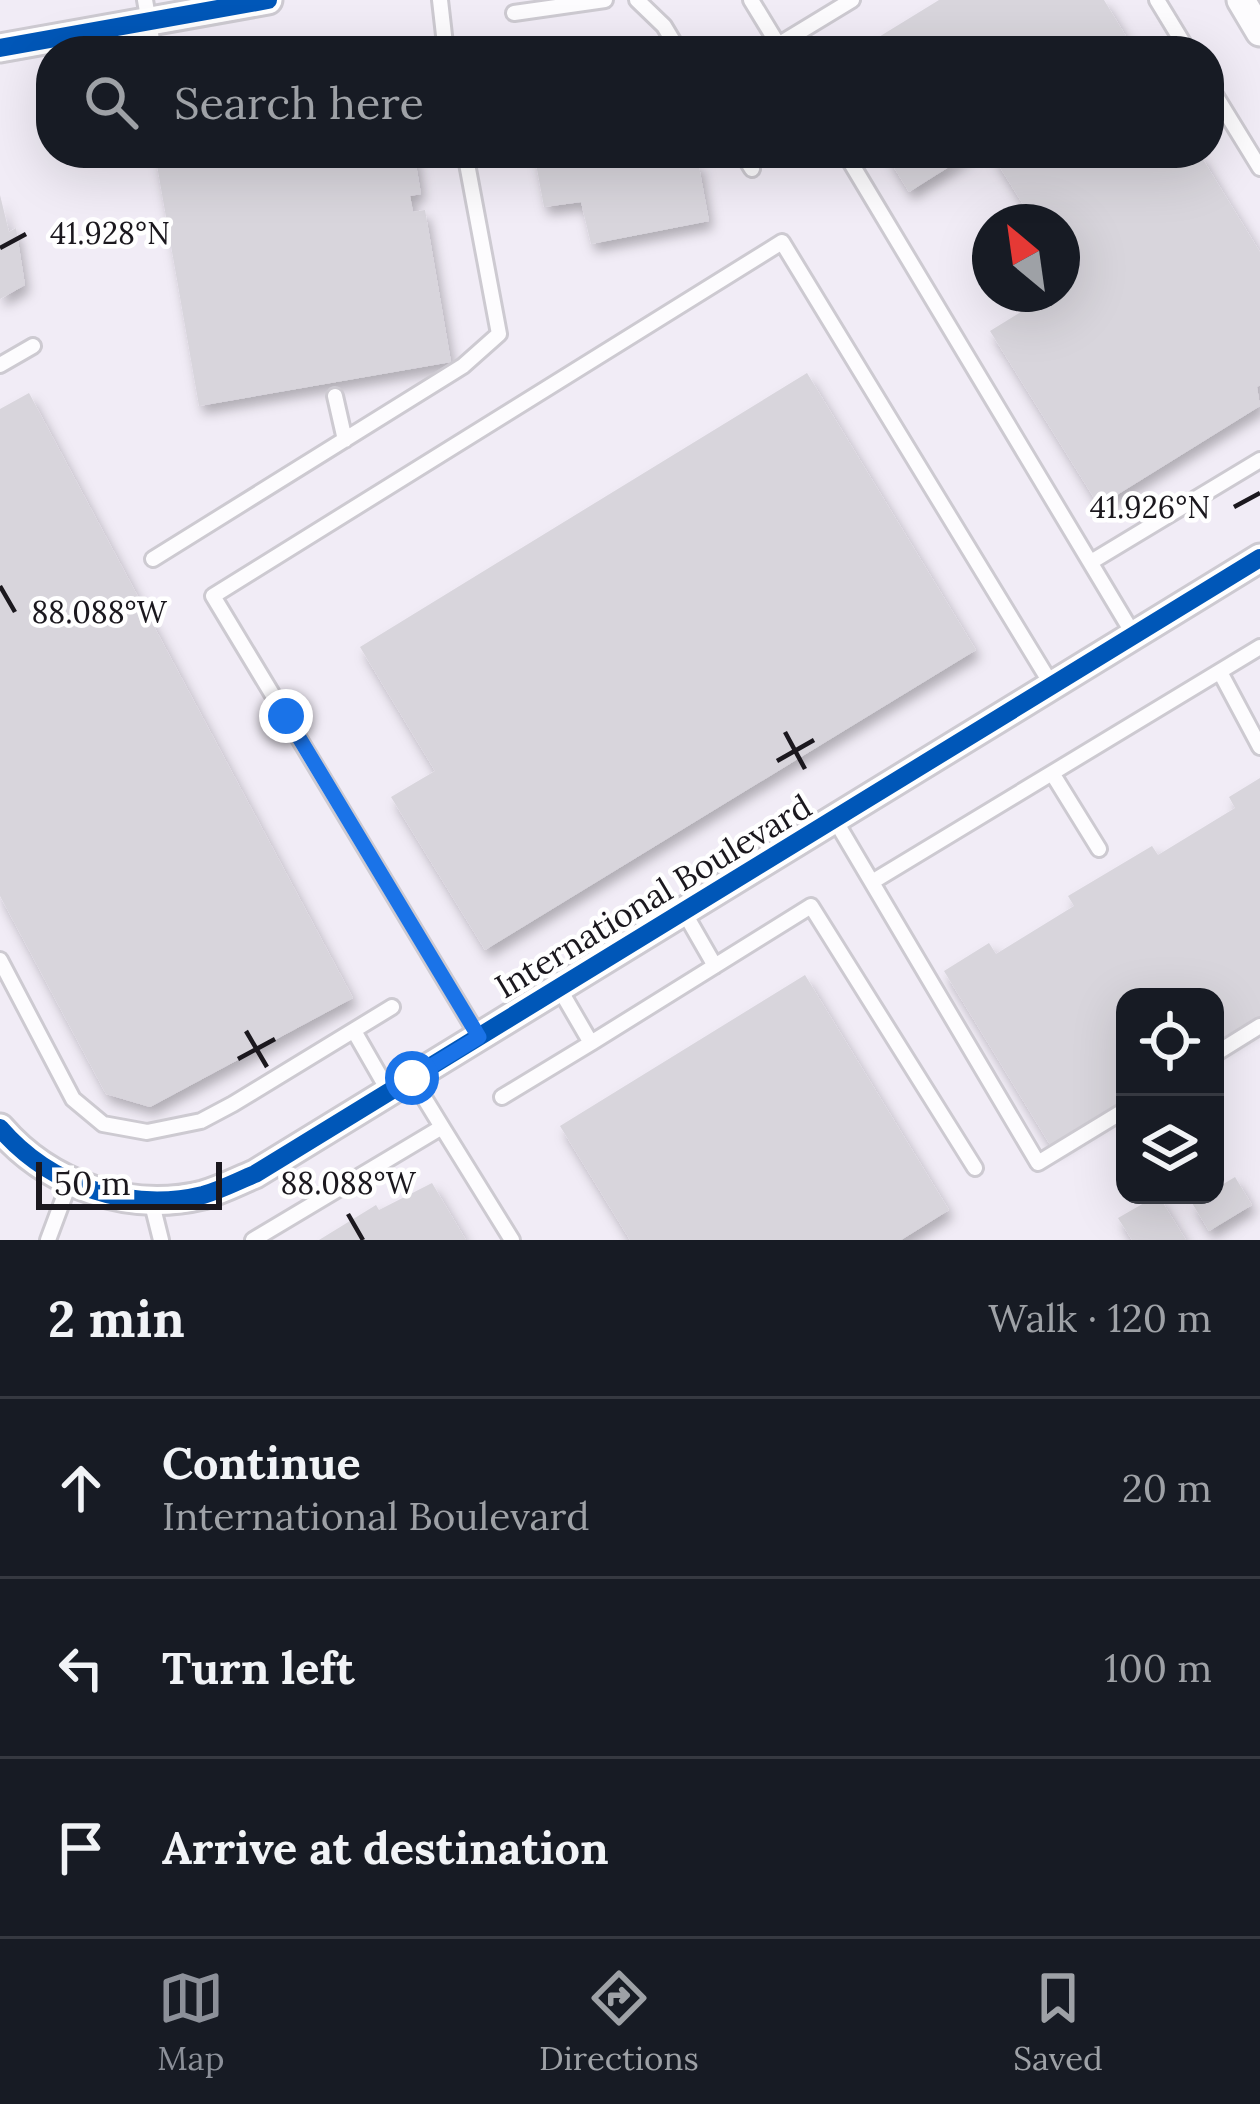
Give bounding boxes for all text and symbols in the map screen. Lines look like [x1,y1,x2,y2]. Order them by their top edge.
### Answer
search box [36,36,1224,168]
icon: search [78,69,144,135]
text: Search here [174,74,424,131]
north arrow [972,204,1080,312]
text: 41.928°N [50,214,170,252]
text: 41.926°N [1090,488,1210,526]
text: 88.088°W [32,593,168,631]
route end [259,689,313,743]
street label: International Boulevard [487,785,819,1007]
map controls [1116,988,1224,1204]
button: locate [1116,988,1224,1096]
route start [385,1051,439,1105]
button: layers [1116,1096,1224,1204]
scale bar [36,1156,222,1209]
text: 50 m [54,1162,131,1204]
text: 88.088°W [281,1164,417,1202]
text: 2 min [48,1286,185,1351]
text: Walk · 120 m [988,1293,1212,1343]
text: Continue [162,1434,361,1491]
icon: ahead [48,1455,114,1521]
text: 20 m [1122,1463,1212,1513]
text: International Boulevard [162,1491,590,1541]
icon: left [48,1635,114,1701]
text: Turn left [162,1639,355,1696]
text: 100 m [1104,1643,1212,1693]
icon: arrive [48,1815,114,1881]
text: Arrive at destination [162,1819,609,1876]
tab: Map [157,1965,224,2079]
tab: Directions [539,1965,699,2079]
tab: Saved [1013,1965,1103,2079]

